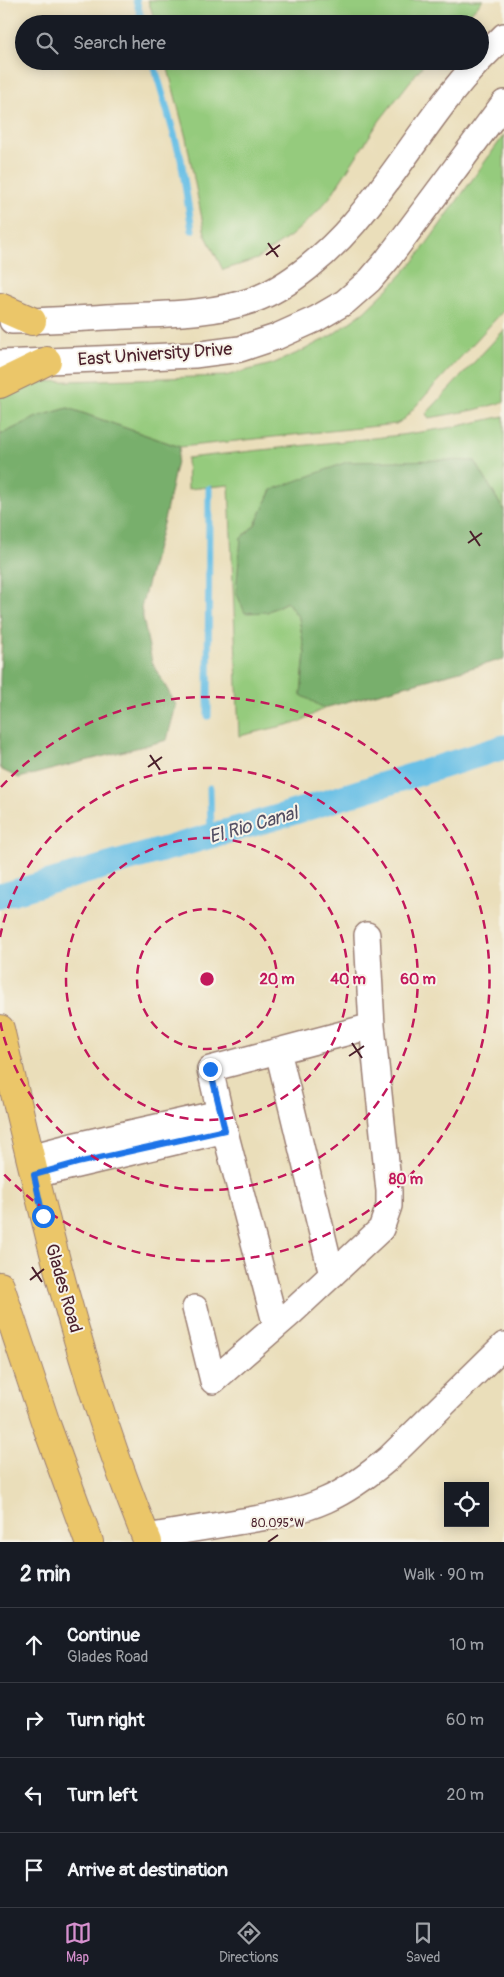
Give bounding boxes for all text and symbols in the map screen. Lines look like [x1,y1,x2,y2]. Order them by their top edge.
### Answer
search box [15,15,489,70]
icon: search [33,29,61,57]
text: Search here [73,31,166,55]
street label: East University Drive [77,338,233,371]
water label: El Rio Canal [206,800,303,849]
centre of rings [198,970,216,988]
text: 20 m [259,970,295,989]
text: 40 m [330,970,366,989]
text: 60 m [400,970,436,989]
route end [199,1058,222,1081]
text: 80 m [389,1170,423,1189]
route start [32,1205,55,1228]
street label: Glades Road [40,1241,87,1335]
map controls [444,1482,489,1527]
button: locate [444,1482,489,1527]
text: 80.095°W [251,1516,305,1531]
text: 2 min [20,1561,70,1588]
text: Walk · 90 m [403,1565,484,1585]
text: Continue [67,1623,140,1647]
icon: ahead [20,1631,48,1659]
text: 10 m [449,1635,484,1655]
text: Glades Road [67,1647,148,1667]
icon: right [20,1706,48,1734]
text: Turn right [67,1708,145,1732]
text: 60 m [446,1710,484,1730]
icon: left [20,1781,48,1809]
text: Turn left [67,1783,137,1807]
text: 20 m [446,1785,484,1805]
icon: arrive [20,1856,48,1884]
text: Arrive at destination [67,1858,228,1882]
tab: Map [64,1919,92,1966]
tab: Directions [219,1919,278,1966]
tab: Saved [406,1919,440,1966]

